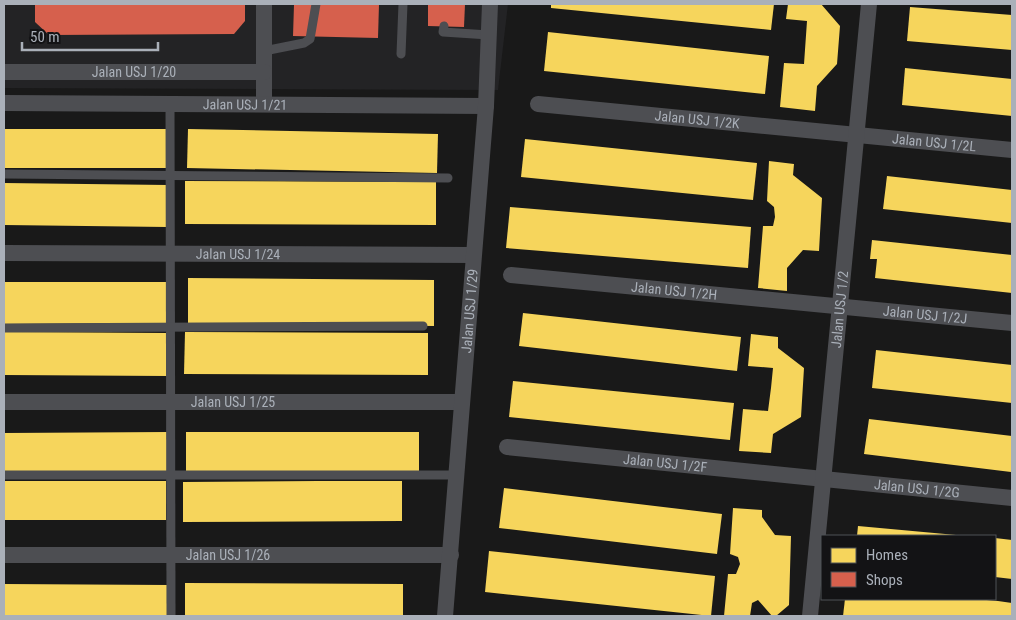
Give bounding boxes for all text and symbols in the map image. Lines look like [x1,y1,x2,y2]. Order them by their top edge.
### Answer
scale bar [22,20,159,52]
text: 50 m [30,28,60,46]
street label: Jalan USJ 1/20 [92,64,176,80]
street label: Jalan USJ 1/21 [203,96,287,113]
street label: Jalan USJ 1/2K [654,107,741,132]
street label: Jalan USJ 1/2L [891,130,977,155]
street label: Jalan USJ 1/24 [196,246,280,262]
street label: Jalan USJ 1/29 [458,268,481,354]
street label: Jalan USJ 1/2 [828,270,851,349]
street label: Jalan USJ 1/2H [631,279,718,303]
street label: Jalan USJ 1/2J [882,303,968,327]
street label: Jalan USJ 1/25 [191,394,275,410]
street label: Jalan USJ 1/2F [622,451,708,475]
street label: Jalan USJ 1/2G [873,476,960,501]
legend [821,535,996,600]
text: Homes [866,546,908,564]
street label: Jalan USJ 1/26 [186,547,270,563]
text: Shops [866,571,903,589]

